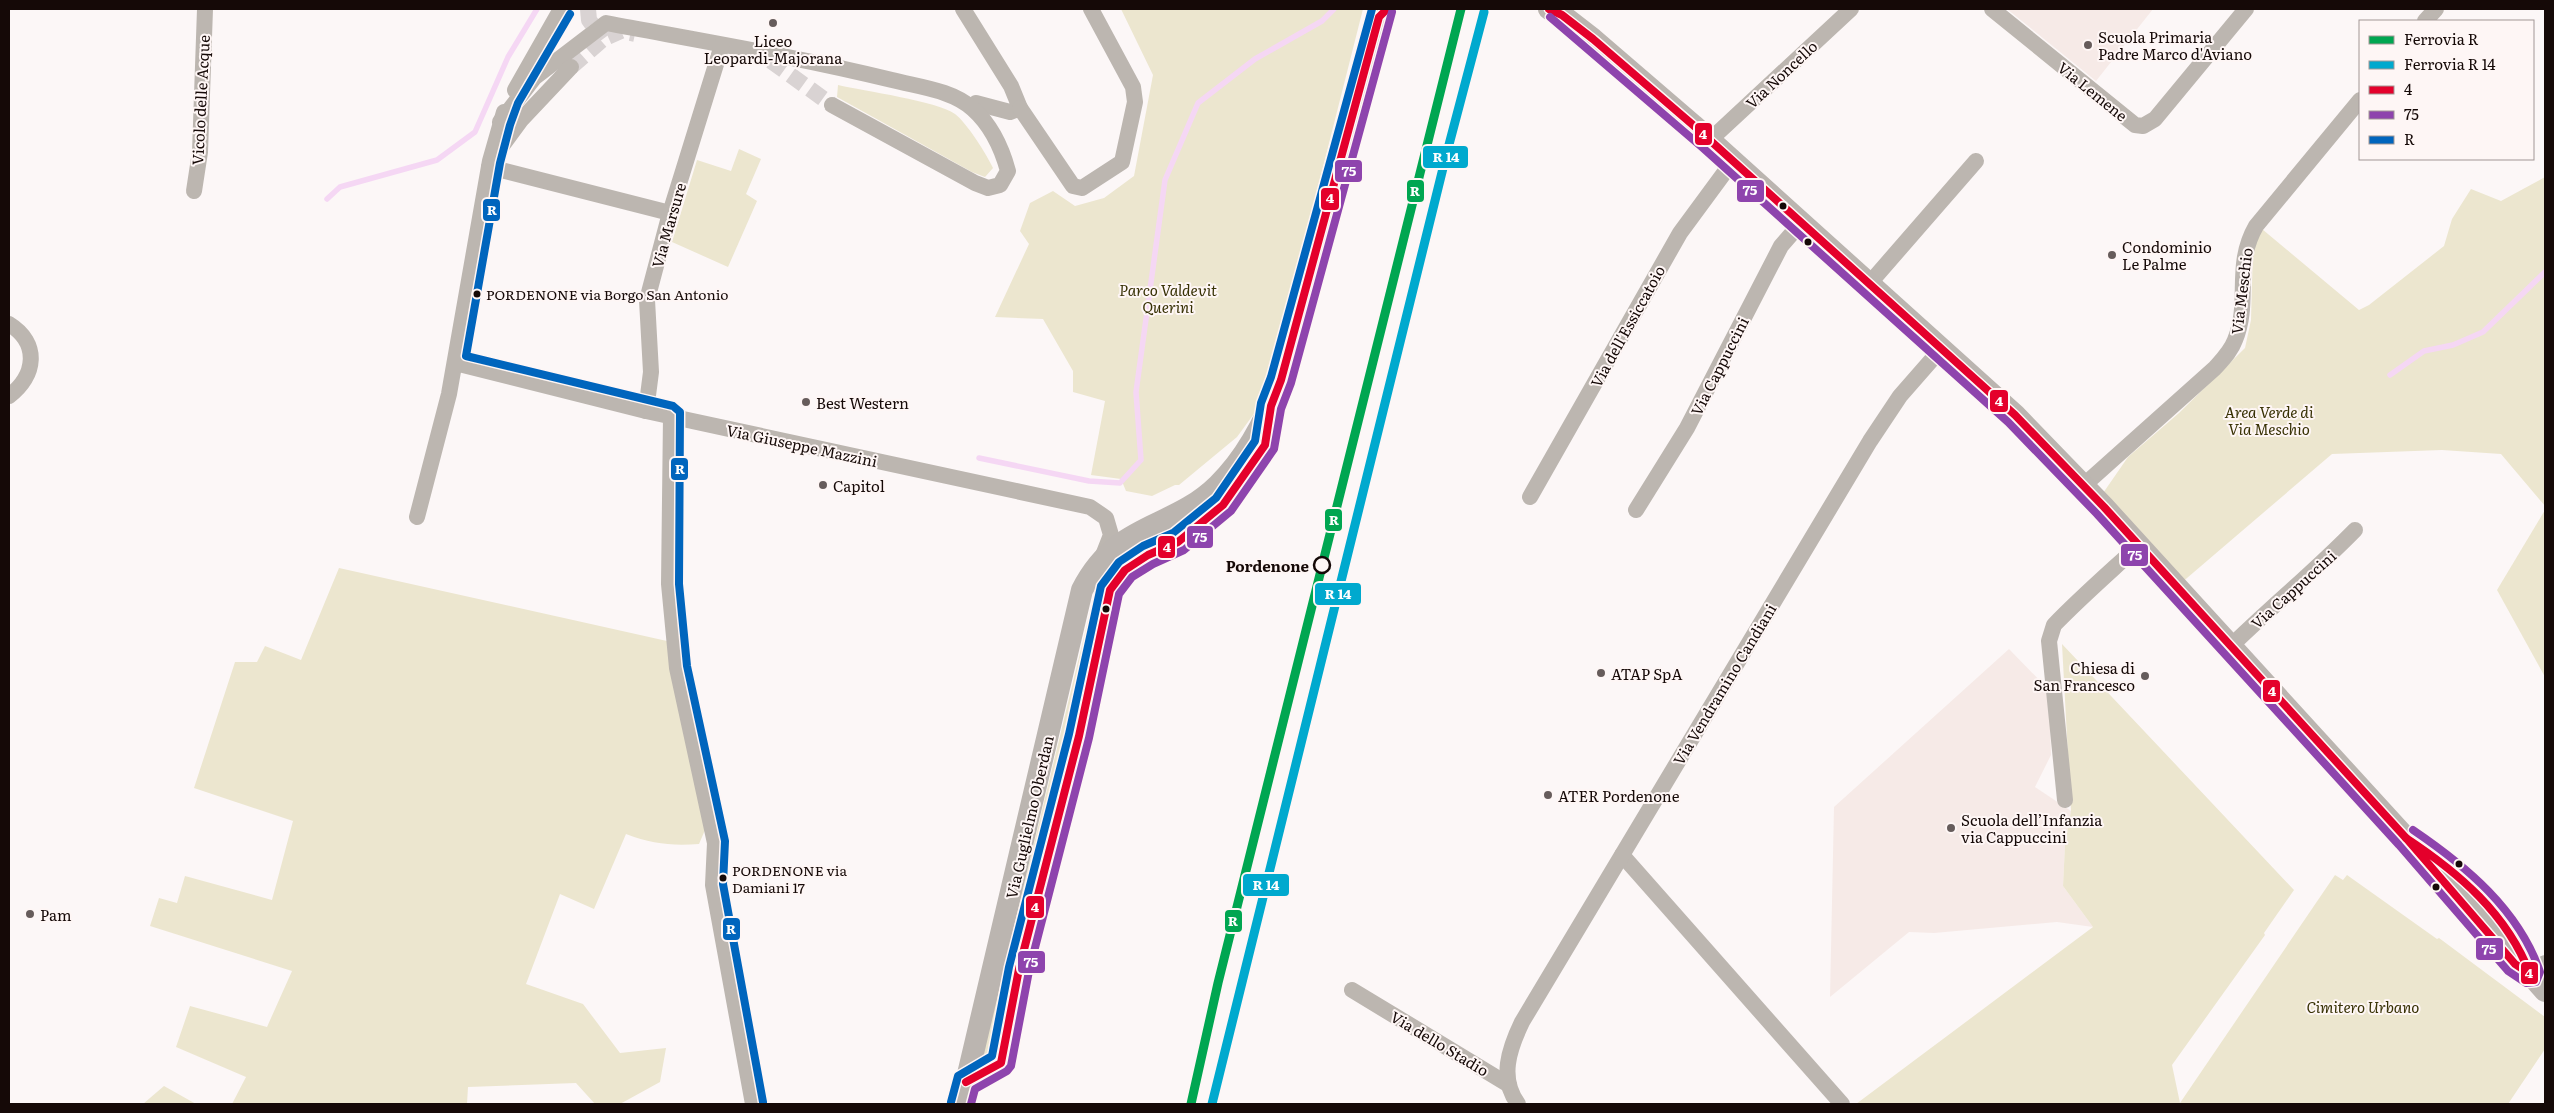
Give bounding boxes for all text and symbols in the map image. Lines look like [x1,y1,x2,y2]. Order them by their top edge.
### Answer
marker: Liceo Leopardi-Majorana [767,17,779,29]
legend [2359,20,2534,160]
place label: Scuola Primaria Padre Marco d'Aviano [2098,25,2252,65]
text: Ferrovia R [2404,27,2479,50]
place label: Liceo Leopardi-Majorana [704,29,843,69]
street label: Vicolo delle Acque [185,34,215,166]
street label: Via Noncello [1740,34,1822,113]
marker: Scuola Primaria Padre Marco d'Aviano [2082,39,2094,51]
text: Ferrovia R 14 [2404,52,2495,75]
street label: Via Lemene [2053,56,2133,126]
text: 4 [2404,77,2412,100]
text: 75 [2404,102,2419,125]
line badge: 4 [1694,122,1713,146]
text: 4 [1699,123,1708,143]
text: R [2404,127,2415,150]
line badge: R 14 [1422,145,1469,169]
text: R 14 [1433,146,1460,166]
line badge: 75 [1334,159,1363,183]
text: 75 [1342,160,1357,180]
street label: Via Marsure [645,179,691,270]
line badge: R [1406,179,1425,203]
line badge: 75 [1736,179,1765,203]
text: 75 [1743,179,1758,199]
text: R [1410,180,1421,200]
line badge: 4 [1320,187,1340,211]
text: 4 [1326,187,1335,207]
line badge: R [482,198,501,222]
text: R [487,199,498,219]
unlabelled marker [1778,201,1788,211]
place label: Condominio Le Palme [2122,235,2212,275]
unlabelled marker [1803,237,1813,247]
street label: Via Meschio [2224,246,2258,336]
marker: Condominio Le Palme [2106,249,2118,261]
street label: Via dell'Essiccatoio [1584,261,1670,391]
park label: Parco Valdevit Querini [1119,278,1217,318]
place label: PORDENONE via Borgo San Antonio [486,284,729,304]
marker: PORDENONE via Borgo San Antonio [472,289,482,299]
street label: Via Cappuccini [1684,313,1754,419]
line badge: 4 [1989,389,2009,413]
text: 4 [1995,390,2004,410]
place label: Best Western [816,391,909,414]
marker: Best Western [800,396,812,408]
park label: Area Verde di Via Meschio [2225,400,2314,440]
street label: Via Giuseppe Mazzini [724,418,880,472]
line badge: R [670,457,689,481]
text: R [675,458,686,478]
place label: Capitol [833,474,885,497]
marker: Capitol [817,479,829,491]
line badge: R [1324,508,1343,532]
text: R [1329,509,1340,529]
line badge: 75 [1186,525,1214,549]
text: 75 [1193,526,1208,546]
line badge: 4 [1157,535,1176,559]
text: 4 [1163,536,1172,556]
line badge: 75 [2120,543,2149,567]
text: 75 [2128,544,2143,564]
street label: Via Cappuccini [2245,544,2341,634]
place label: Pordenone [1226,554,1309,577]
marker: Pordenone [1313,556,1331,574]
line badge: R 14 [1314,582,1362,606]
text: R 14 [1325,583,1352,603]
street label: Via Vendramino Candiani [1667,599,1781,769]
unlabelled marker [1101,604,1111,614]
place label: Chiesa di San Francesco [2034,656,2135,696]
place label: ATAP SpA [1611,662,1682,685]
marker: ATAP SpA [1595,667,1607,679]
marker: Chiesa di San Francesco [2139,670,2151,682]
line badge: 4 [2262,679,2281,703]
text: 4 [2268,680,2277,700]
street label: Via Guglielmo Oberdan [999,733,1059,901]
place label: ATER Pordenone [1558,784,1680,807]
marker: ATER Pordenone [1542,789,1554,801]
place label: Scuola dell’Infanzia via Cappuccini [1961,808,2103,848]
marker: Scuola dell’Infanzia via Cappuccini [1945,822,1957,834]
unlabelled marker [2454,859,2464,869]
place label: PORDENONE via Damiani 17 [732,860,847,897]
marker: PORDENONE via Damiani 17 [718,873,728,883]
line badge: R 14 [1242,873,1290,897]
text: R 14 [1253,874,1280,894]
unlabelled marker [2431,882,2441,892]
line badge: 4 [1025,895,1045,919]
text: 4 [1031,896,1040,916]
place label: Pam [40,903,72,926]
marker: Pam [24,908,36,920]
line badge: R [1224,909,1243,933]
text: R [1228,910,1239,930]
line badge: R [722,917,741,941]
text: R [726,918,737,938]
line badge: 75 [2475,937,2504,961]
text: 75 [2482,938,2497,958]
line badge: 75 [1017,950,1046,974]
text: 75 [1024,951,1039,971]
line badge: 4 [2520,961,2539,985]
text: 4 [2525,962,2534,982]
park label: Cimitero Urbano [2307,995,2419,1018]
street label: Via dello Stadio [1387,1005,1494,1082]

